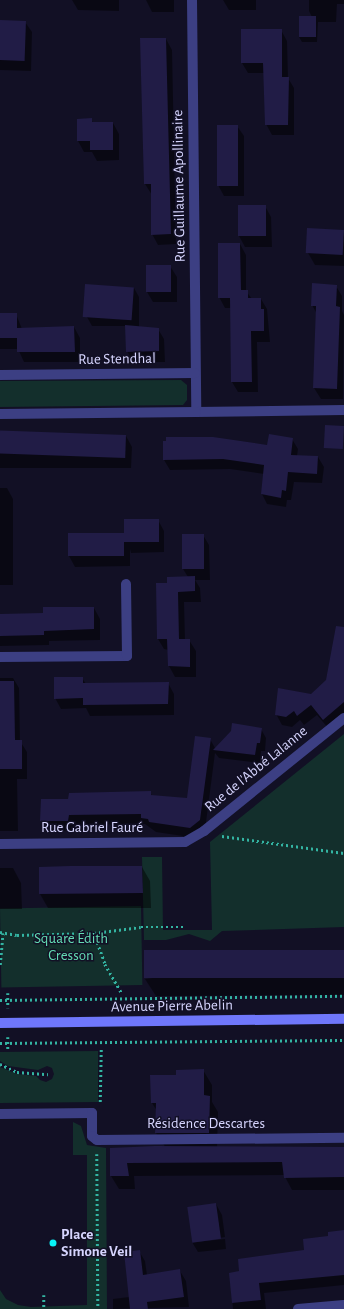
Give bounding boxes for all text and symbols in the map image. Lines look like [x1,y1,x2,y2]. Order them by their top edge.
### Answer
street label: Rue Guillaume Apollinaire [169,109,189,263]
street label: Rue Stendhal [78,349,156,369]
street label: Rue de l'Abbé Lalanne [201,722,311,816]
street label: Rue Gabriel Fauré [41,819,143,837]
park label: Square Édith Cresson [34,929,108,964]
street label: Avenue Pierre Abelin [111,996,233,1016]
street label: Résidence Descartes [147,1115,265,1133]
place label: Place Simone Veil [61,1225,132,1260]
marker: Place Simone Veil [48,1238,58,1248]

